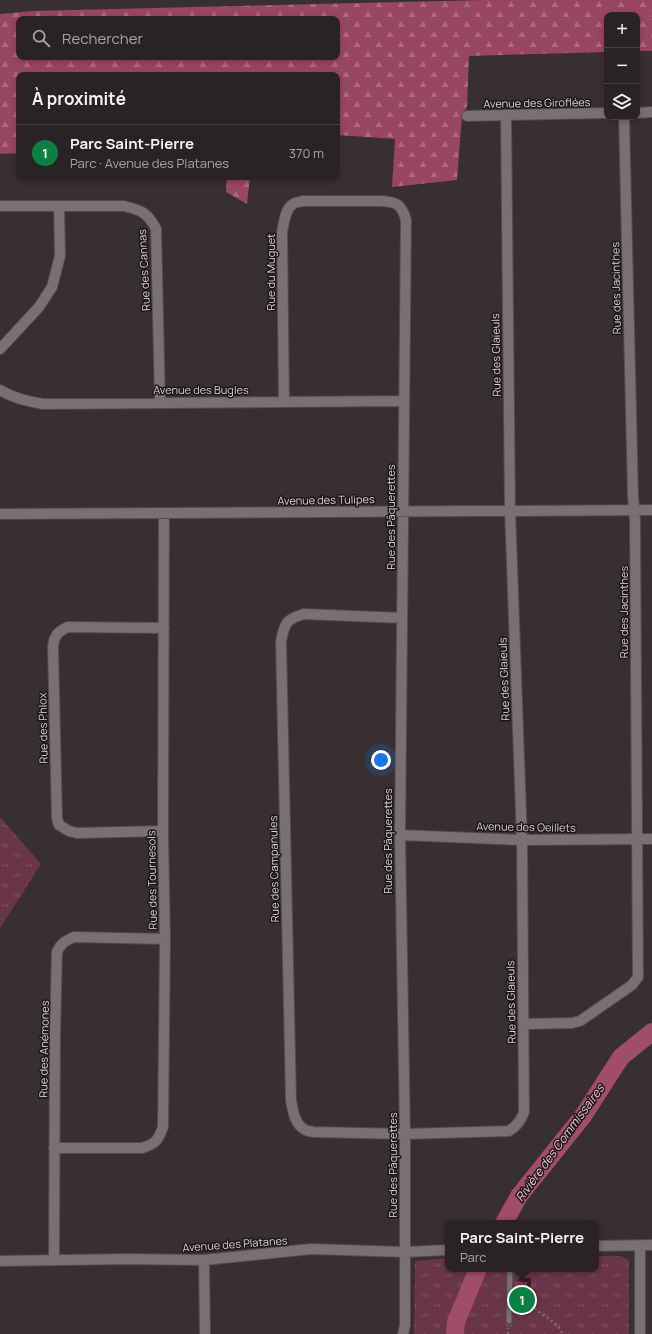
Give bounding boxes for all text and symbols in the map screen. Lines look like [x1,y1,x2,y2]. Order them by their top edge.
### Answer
map controls [604,12,640,120]
button: + [604,12,640,48]
search box [16,16,340,60]
icon: search [30,27,52,49]
text: Rechercher [62,28,143,49]
button: − [604,48,640,84]
button: layers [604,84,640,120]
text: À proximité [32,87,126,110]
street label: Avenue des Giroflées [483,94,591,111]
text: Parc Saint-Pierre [70,133,194,154]
text: 1 [42,144,48,162]
text: 370 m [289,144,324,162]
text: Parc · Avenue des Platanes [70,154,229,172]
street label: Rue des Cannas [134,228,153,311]
street label: Rue du Muguet [263,233,278,311]
street label: Rue des Jacinthes [607,241,624,334]
street label: Rue des Glaïeuls [487,313,504,397]
street label: Avenue des Bugles [153,382,249,397]
street label: Rue des Pâquerettes [383,464,398,570]
street label: Avenue des Tulipes [277,491,375,508]
street label: Rue des Jacinthes [616,566,631,658]
street label: Rue des Glaïeuls [495,637,512,721]
street label: Rue des Phlox [34,692,51,764]
your location [371,750,391,770]
street label: Rue des Pâquerettes [380,788,395,894]
street label: Rue des Campanules [265,815,282,923]
street label: Avenue des Oeillets [476,818,576,835]
street label: Rue des Tournesols [143,830,160,930]
street label: Rue des Glaïeuls [502,960,519,1044]
street label: Rue des Anémones [35,1000,52,1098]
water label: Rivière des Commissaires [511,1079,609,1205]
street label: Rue des Pâquerettes [385,1112,400,1218]
popup [445,1220,599,1272]
text: Parc Saint-Pierre [460,1227,584,1248]
street label: Avenue des Platanes [182,1232,288,1255]
text: Parc [460,1248,487,1266]
pin: 1 [509,1285,535,1315]

